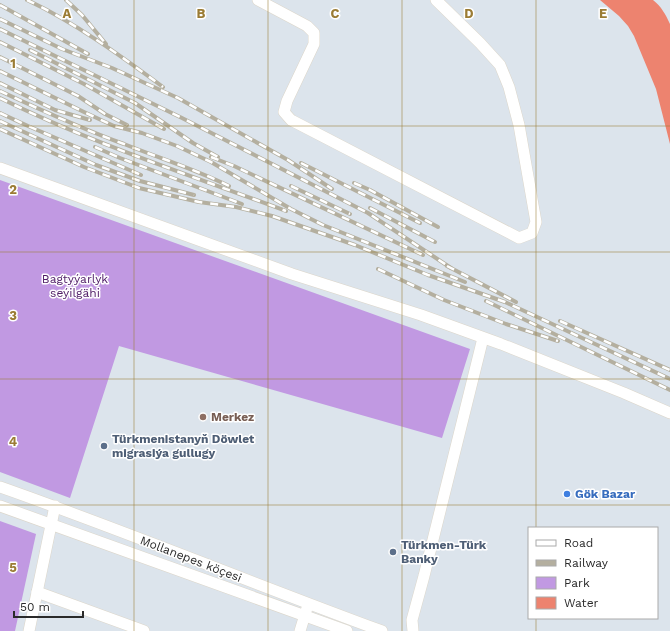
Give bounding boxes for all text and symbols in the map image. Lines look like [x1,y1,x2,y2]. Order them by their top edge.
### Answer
text: A [63,6,72,21]
text: B [197,6,206,21]
text: C [331,6,340,21]
text: D [464,6,474,21]
text: E [599,6,607,21]
text: 1 [10,56,16,71]
text: 2 [9,182,17,197]
park label: Bagtyýarlyk seýilgähi [42,272,108,300]
text: 3 [9,308,17,323]
place label: Merkez [211,410,254,424]
marker: Merkez [198,412,208,422]
place label: Türkmenistanyň Döwlet migrasiýa gullugy [112,432,255,460]
text: 4 [9,434,18,449]
marker: Türkmenistanyň Döwlet migrasiýa gullugy [99,441,109,451]
place label: Gök Bazar [575,487,636,501]
marker: Gök Bazar [562,489,572,499]
legend [528,527,658,619]
street label: Mollanepes köçesi [138,533,244,585]
text: Road [564,536,593,550]
place label: Türkmen-Türk Banky [401,538,487,566]
marker: Türkmen-Türk Banky [388,547,398,557]
text: Railway [564,556,609,570]
text: 5 [9,560,17,575]
text: Park [564,576,590,590]
scale bar [14,593,83,619]
text: Water [564,596,599,610]
text: 50 m [20,600,50,614]

